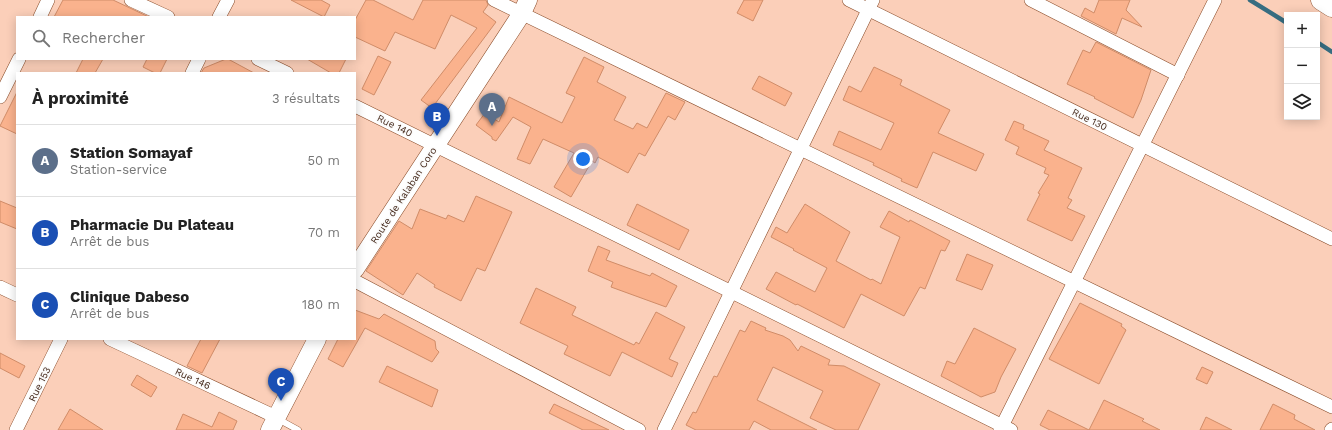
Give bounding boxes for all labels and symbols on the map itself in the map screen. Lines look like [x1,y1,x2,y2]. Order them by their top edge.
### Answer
pin: A [479,93,505,126]
pin: B [424,103,450,136]
street label: Rue 130 [1070,106,1109,133]
street label: Rue 140 [375,112,414,139]
street label: Route de Kalaban Coro [368,145,439,245]
your location [573,149,593,169]
street label: Rue 153 [26,365,53,403]
street label: Rue 146 [173,365,212,391]
pin: C [268,368,294,401]

